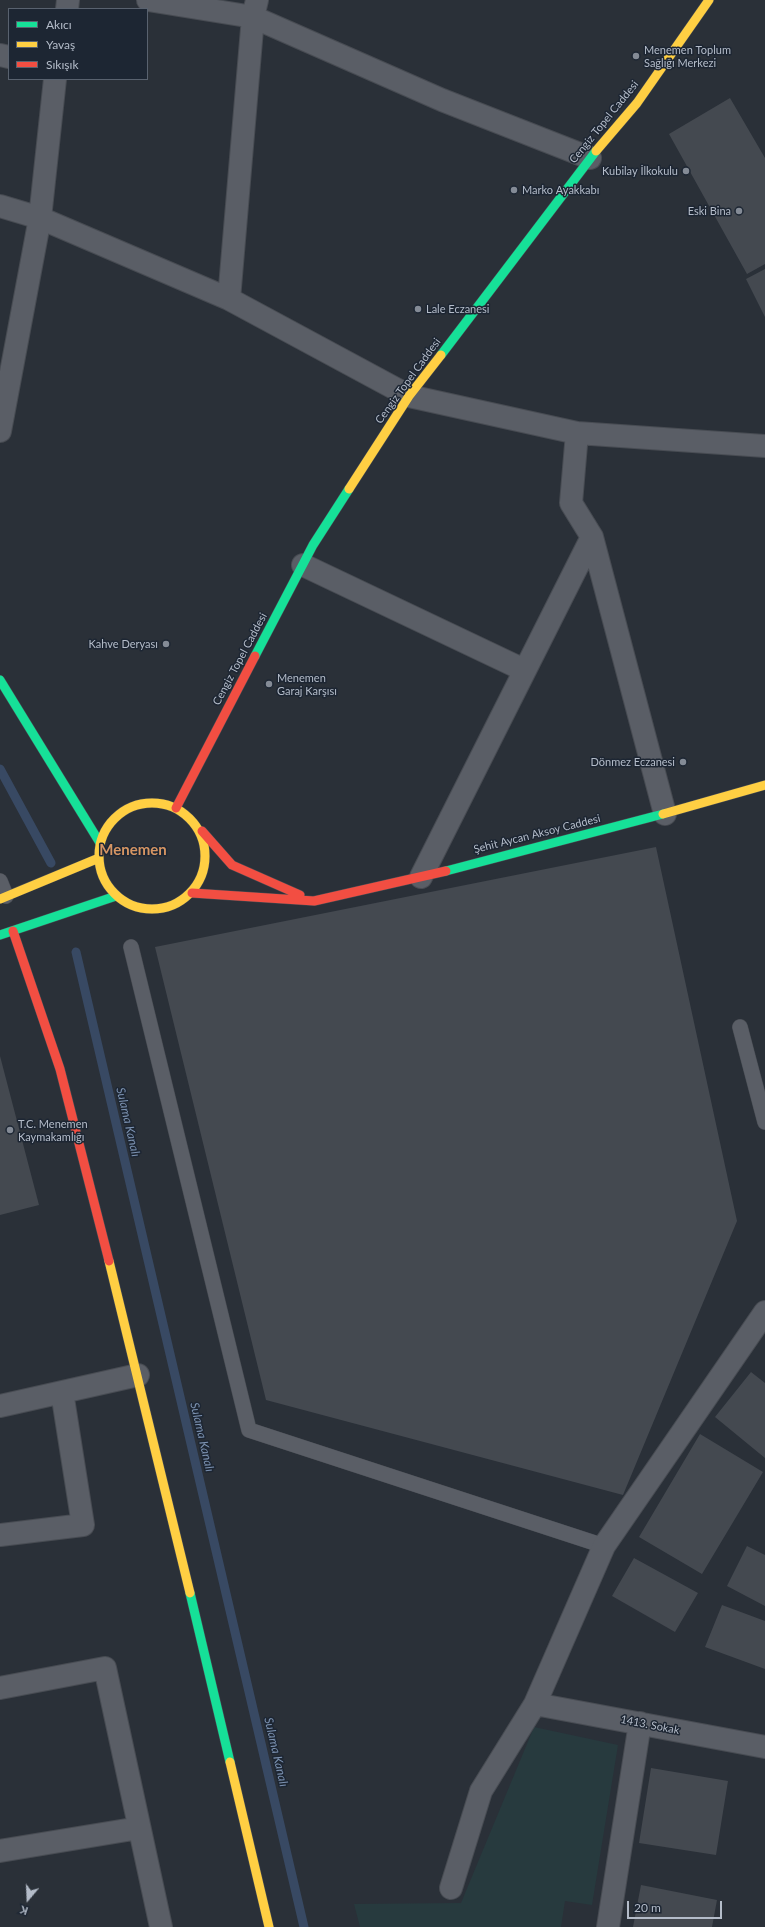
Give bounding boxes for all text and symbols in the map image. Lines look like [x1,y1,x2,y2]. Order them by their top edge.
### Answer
legend [8,8,148,80]
text: Akıcı [46,17,72,32]
text: Yavaş [46,37,75,52]
place label: Menemen Toplum Sağlığı Merkezi [644,43,731,69]
marker: Menemen Toplum Sağlığı Merkezi [631,51,641,61]
text: Sıkışık [46,57,79,72]
street label: Cengiz Topel Caddesi [567,78,641,166]
place label: Kubilay İlkokulu [602,164,678,178]
marker: Kubilay İlkokulu [681,166,691,176]
place label: Marko Ayakkabı [522,183,599,197]
marker: Marko Ayakkabı [509,185,519,195]
place label: Eski Bina [688,204,731,218]
marker: Eski Bina [734,206,744,216]
place label: Lale Eczanesi [426,302,489,316]
marker: Lale Eczanesi [413,304,423,314]
street label: Cengiz Topel Caddesi [373,336,443,426]
street label: Cengiz Topel Caddesi [210,611,270,707]
place label: Kahve Deryası [89,637,158,651]
marker: Kahve Deryası [161,639,171,649]
place label: Menemen Garaj Karşısı [277,671,337,697]
marker: Menemen Garaj Karşısı [264,679,274,689]
place label: Dönmez Eczanesi [591,755,675,769]
marker: Dönmez Eczanesi [678,757,688,767]
street label: Şehit Aycan Aksoy Caddesi [472,812,602,856]
district label: Menemen [99,841,167,859]
water label: Sulama Kanalı [113,1086,143,1158]
place label: T.C. Menemen Kaymakamlığı [18,1117,88,1143]
marker: T.C. Menemen Kaymakamlığı [5,1125,15,1135]
water label: Sulama Kanalı [187,1401,217,1473]
street label: 1413. Sokak [619,1713,681,1737]
water label: Sulama Kanalı [261,1716,291,1788]
north arrow [8,1879,48,1919]
scale bar [629,1893,724,1919]
text: 20 m [634,1900,661,1915]
text: K [18,1903,30,1918]

